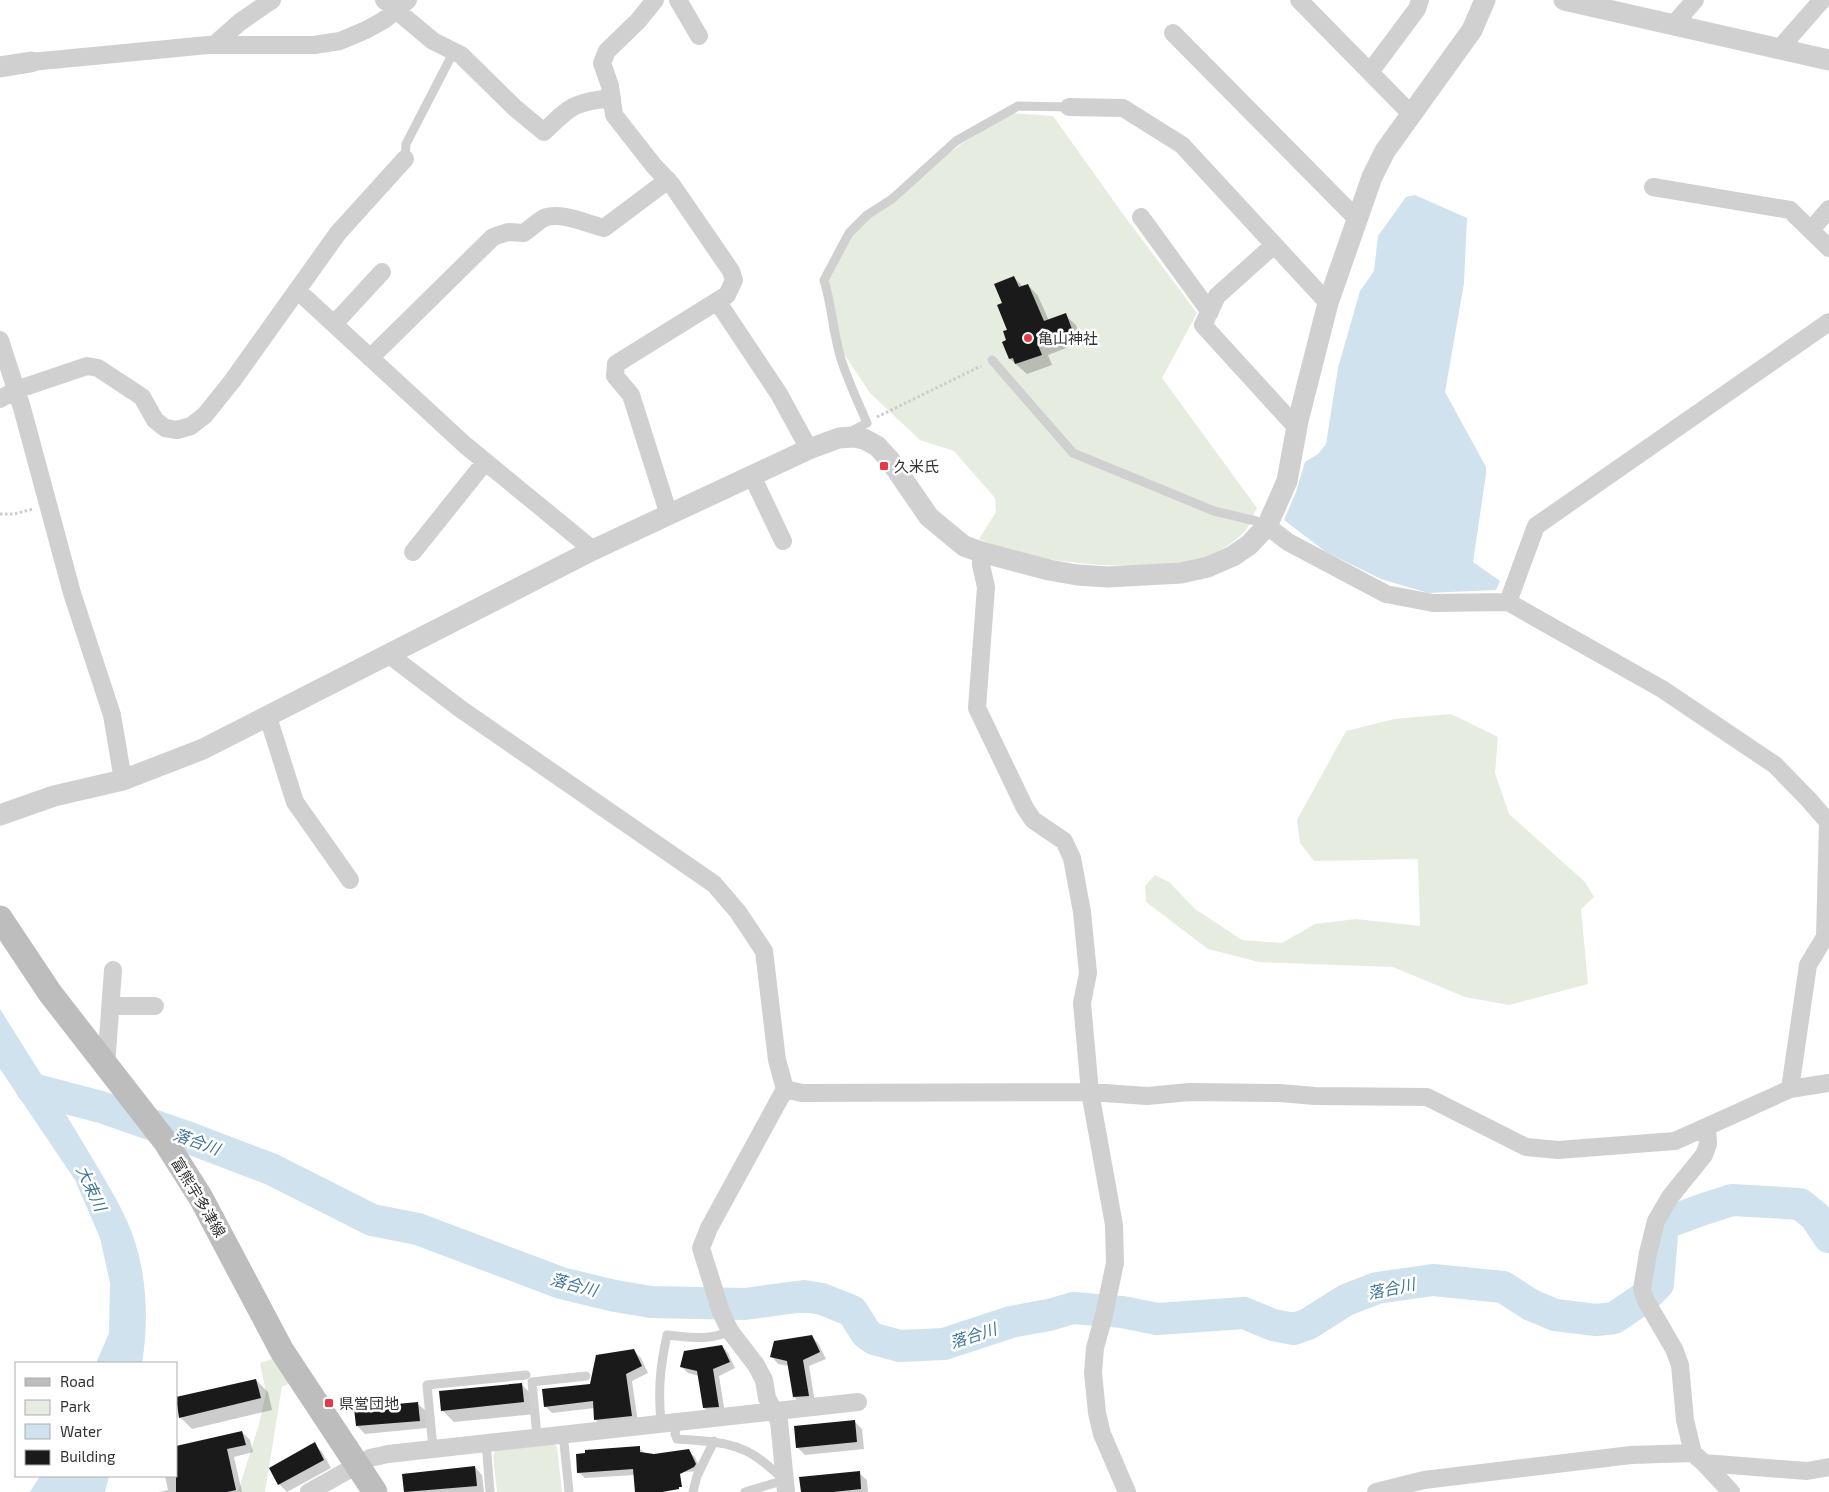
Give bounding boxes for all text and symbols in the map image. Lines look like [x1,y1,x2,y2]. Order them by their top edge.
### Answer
place label: 亀山神社 [1038,329,1098,347]
marker: 亀山神社 [1022,332,1034,344]
place label: 久米氏 [894,457,939,475]
marker: 久米氏 [878,460,890,472]
water label: 落合川 [171,1124,225,1159]
street label: 富熊宇多津線 [168,1154,230,1240]
water label: 大束川 [73,1162,112,1216]
water label: 落合川 [548,1269,602,1300]
water label: 落合川 [1366,1273,1418,1302]
water label: 落合川 [947,1318,1001,1351]
legend [15,1362,178,1477]
text: Road [60,1372,95,1390]
place label: 県営団地 [339,1394,399,1412]
text: Park [60,1397,91,1415]
marker: 県営団地 [323,1397,335,1409]
text: Water [60,1422,102,1440]
text: Building [60,1447,116,1465]

